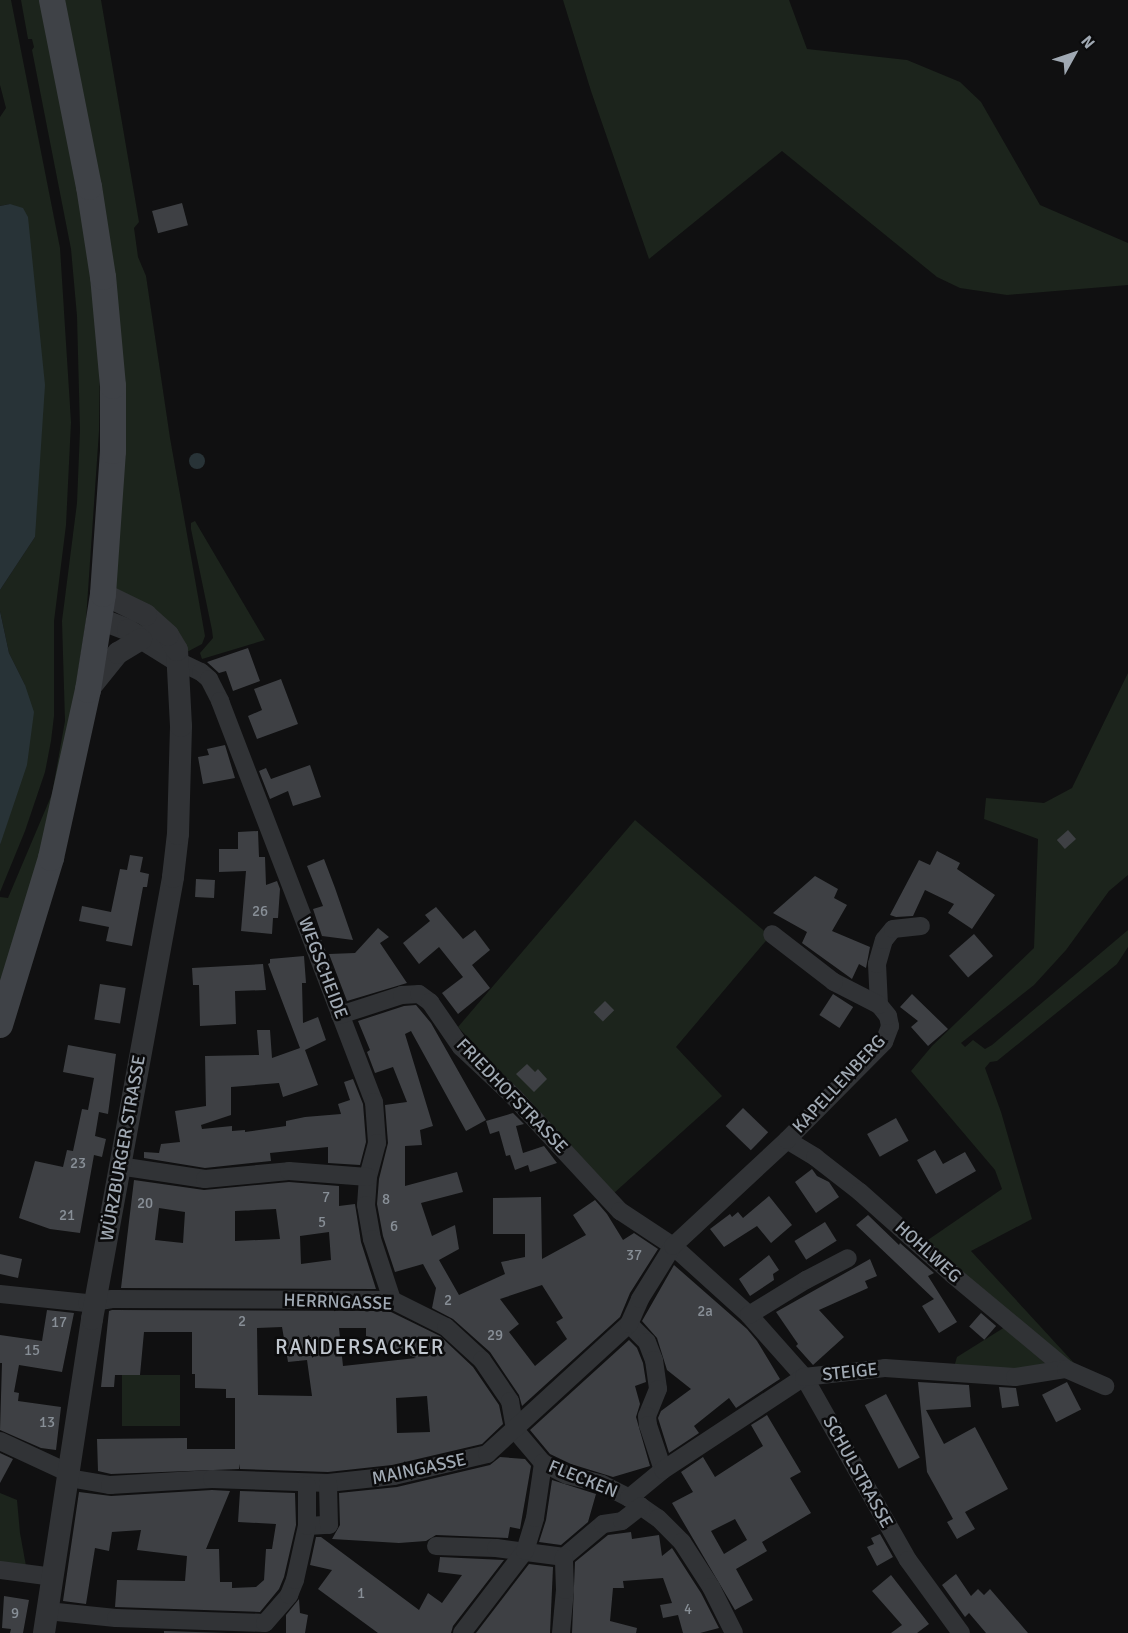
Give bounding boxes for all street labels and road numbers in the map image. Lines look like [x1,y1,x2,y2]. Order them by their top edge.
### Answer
street label: WEGSCHEIDE [294,914,352,1022]
street label: KAPELLENBERG [788,1030,890,1138]
street label: FRIEDHOFSTRASSE [452,1034,572,1158]
street label: WÜRZBURGER STRASSE [96,1053,150,1243]
street label: HOHLWEG [890,1217,966,1287]
street label: HERRNGASSE [283,1289,393,1315]
street label: STEIGE [821,1358,879,1386]
street label: SCHULSTRASSE [818,1412,898,1532]
street label: MAINGASSE [370,1448,468,1490]
street label: FLECKEN [545,1455,621,1503]

